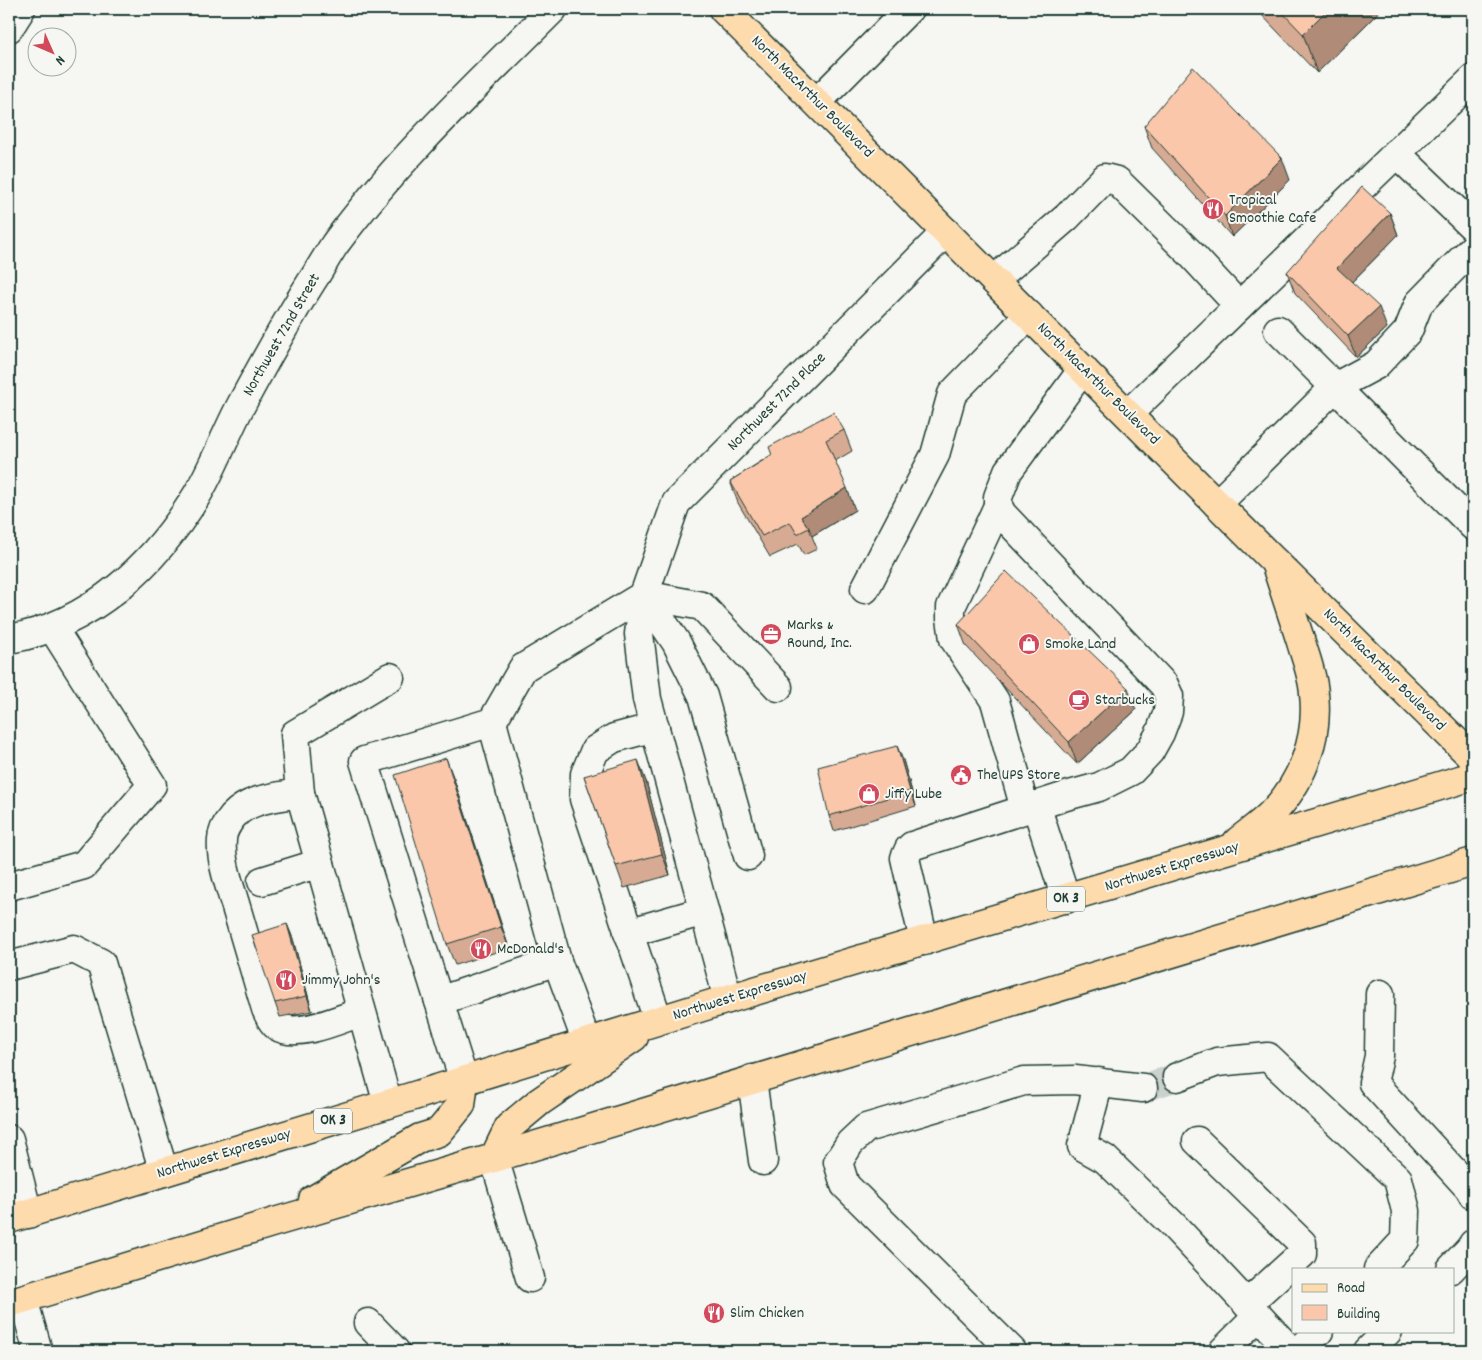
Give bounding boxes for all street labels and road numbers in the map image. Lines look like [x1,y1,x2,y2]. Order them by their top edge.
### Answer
street label: North MacArthur Boulevard [745,30,879,164]
street label: Northwest 72nd Street [237,269,327,401]
street label: North MacArthur Boulevard [1031,317,1165,451]
street label: Northwest 72nd Place [722,347,832,457]
street label: North MacArthur Boulevard [1317,603,1451,737]
street label: Northwest Expressway [1102,836,1242,898]
road number: OK 3 [1047,886,1085,912]
street label: Northwest Expressway [670,965,810,1027]
road number: OK 3 [314,1108,352,1134]
street label: Northwest Expressway [154,1123,294,1185]

